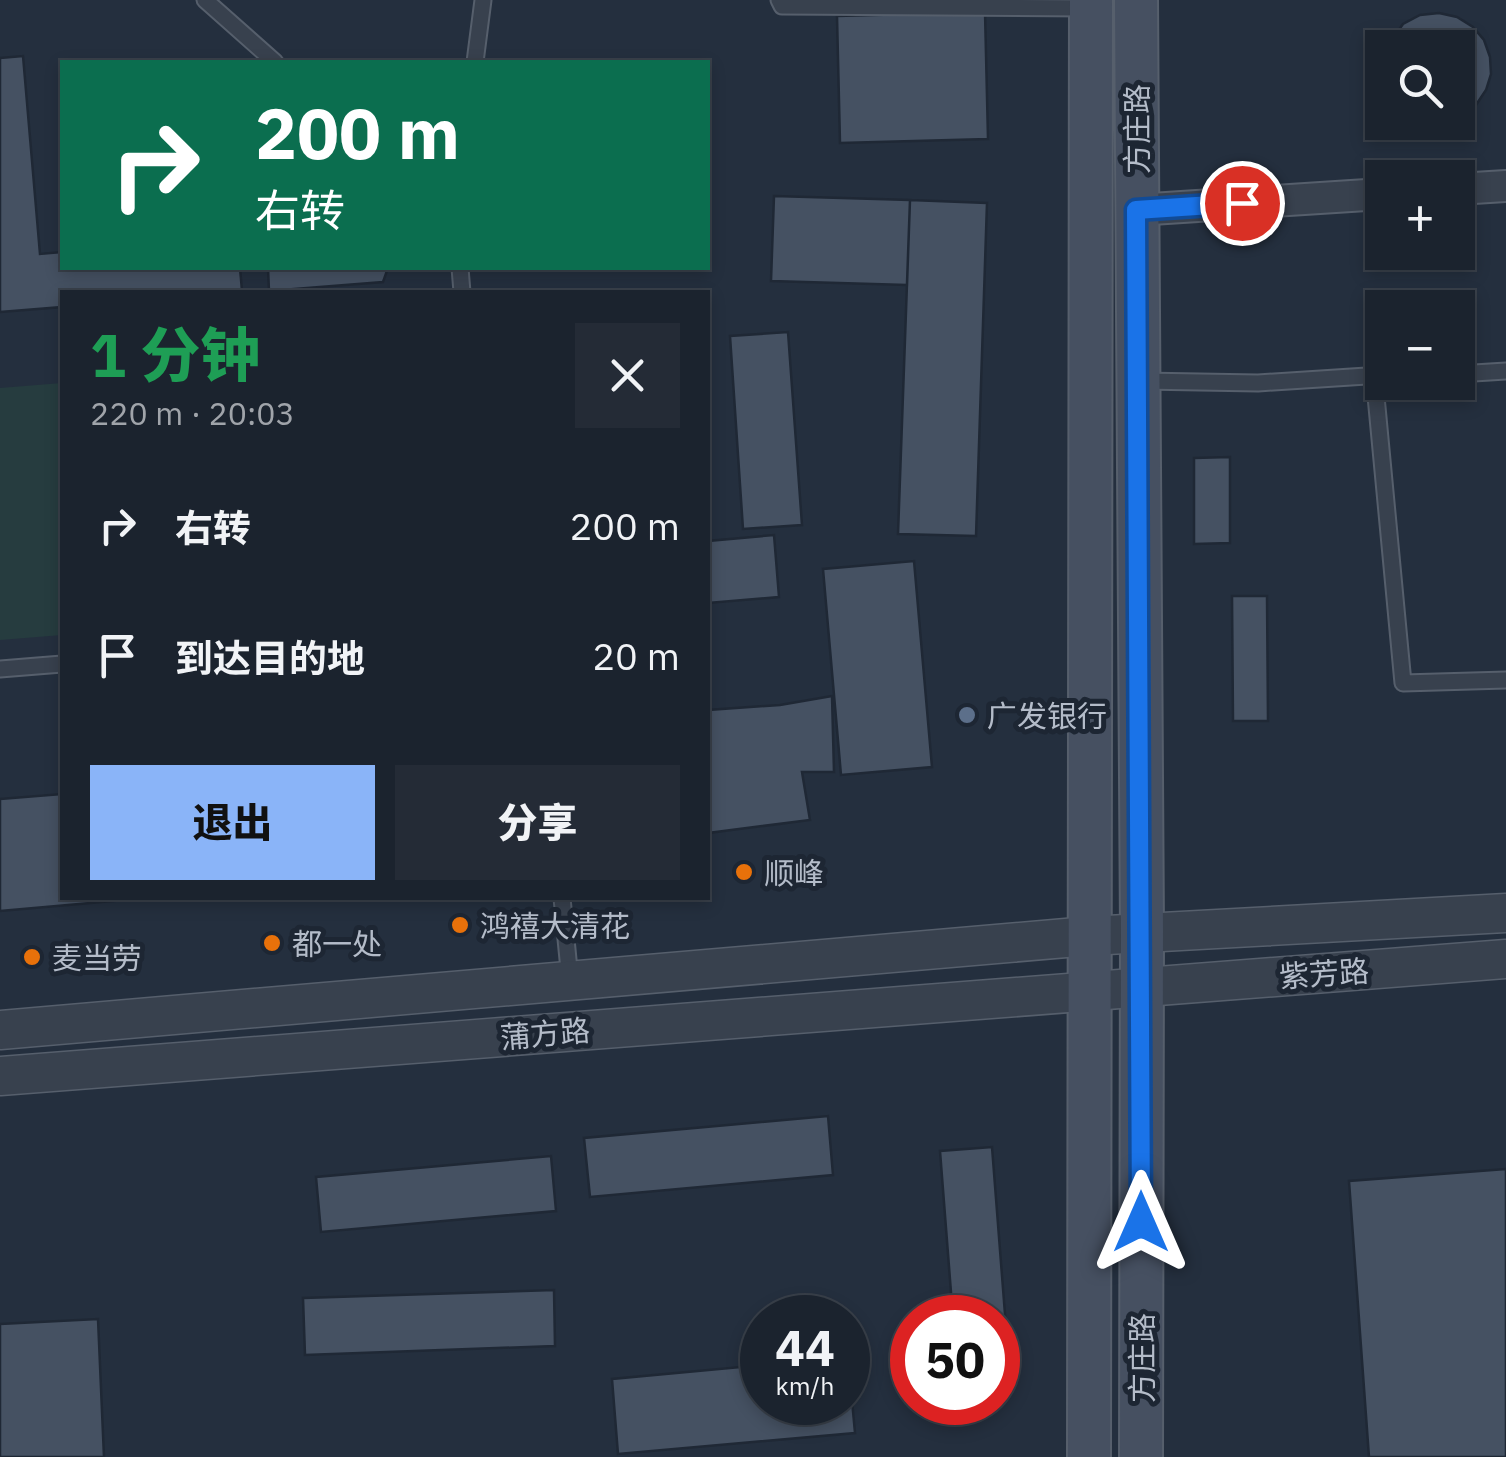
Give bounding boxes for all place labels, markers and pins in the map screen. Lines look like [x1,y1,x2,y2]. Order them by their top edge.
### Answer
pin [1200,161,1285,246]
place label: 广发银行 [987,696,1107,735]
marker: 广发银行 [956,704,978,726]
place label: 顺峰 [764,853,824,892]
marker: 顺峰 [733,861,755,883]
place label: 鸿禧大清花 [480,906,630,945]
marker: 鸿禧大清花 [449,914,471,936]
place label: 都一处 [292,924,382,963]
marker: 都一处 [261,932,283,954]
place label: 麦当劳 [52,938,142,977]
marker: 麦当劳 [21,946,43,968]

